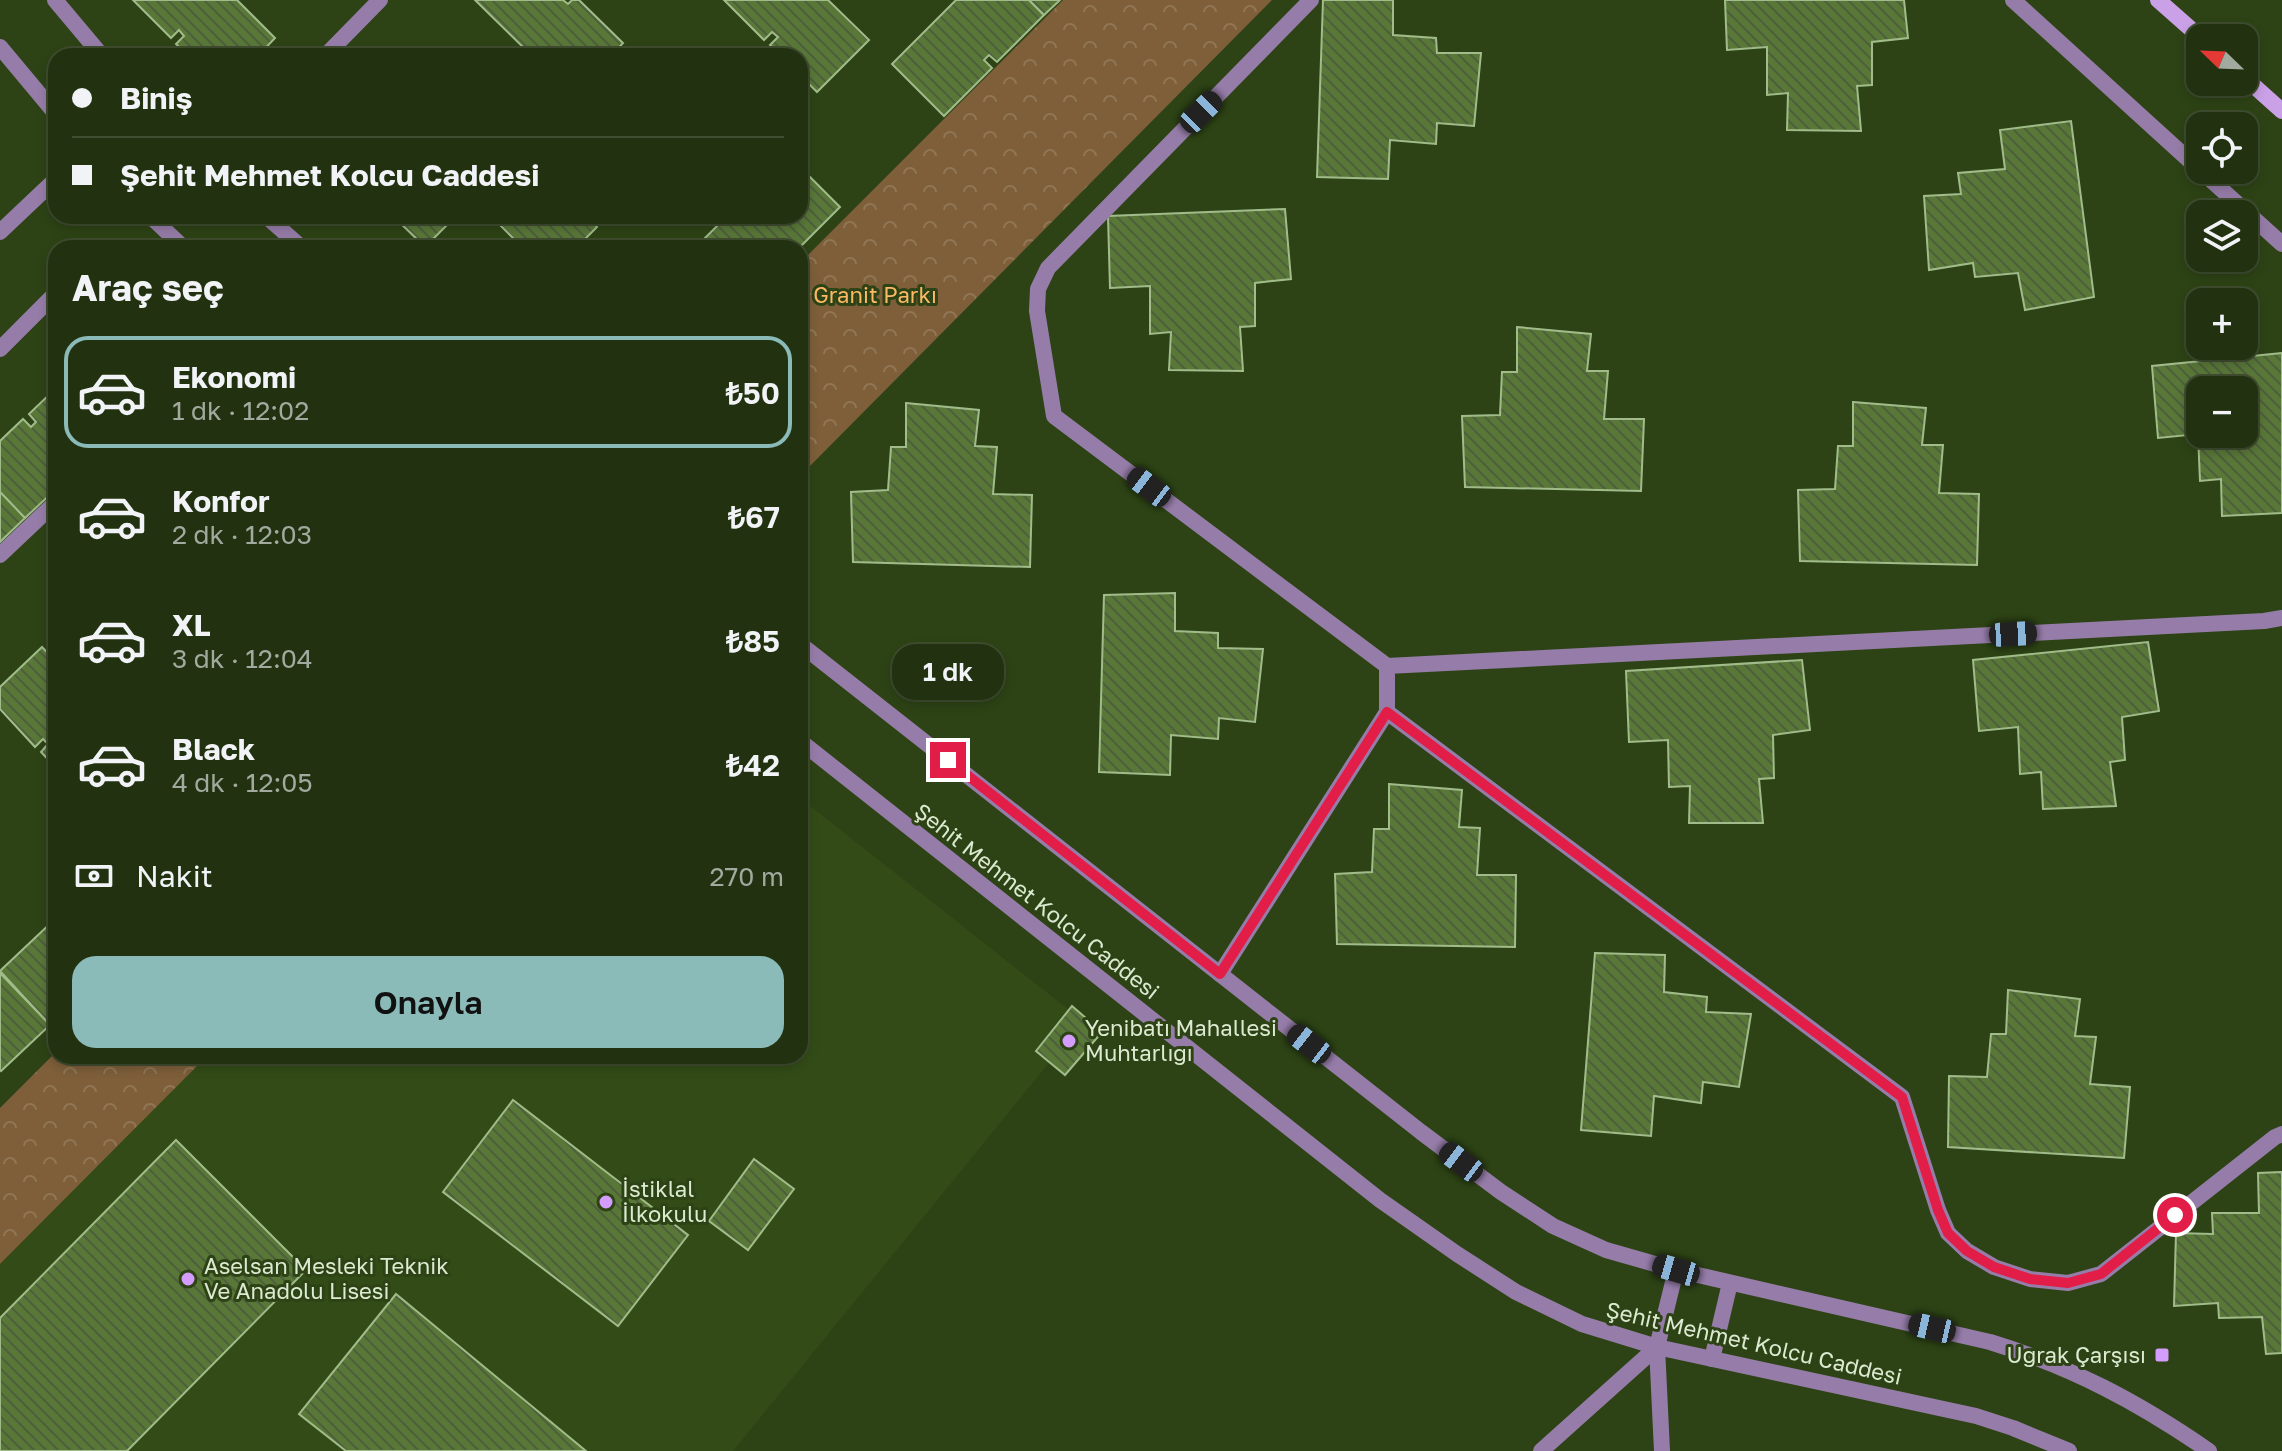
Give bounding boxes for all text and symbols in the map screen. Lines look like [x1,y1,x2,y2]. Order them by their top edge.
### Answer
north arrow [2186,24,2258,96]
map controls [2186,24,2258,448]
text: Biniş [120,80,193,116]
car [1176,87,1226,137]
button: locate [2186,112,2258,184]
text: Şehit Mehmet Kolcu Caddesi [120,157,540,193]
button: layers [2186,200,2258,272]
text: Araç seç [72,266,224,309]
park label: Granit Parkı [813,281,937,308]
button: + [2186,288,2258,360]
icon: car [76,356,148,428]
text: Ekonomi [172,359,296,395]
text: ₺50 [726,375,780,411]
button: − [2186,376,2258,448]
text: 1 dk · 12:02 [172,395,309,426]
car [1123,463,1175,511]
icon: car [76,480,148,552]
text: Konfor [172,483,270,519]
text: ₺67 [728,499,780,535]
text: 2 dk · 12:03 [172,519,312,550]
icon: car [76,604,148,676]
text: XL [172,607,211,643]
car [1988,621,2038,647]
text: ₺85 [726,623,780,659]
text: 3 dk · 12:04 [172,643,313,674]
callout: 1 dk [892,644,1004,700]
text: 1 dk [923,656,973,687]
icon: car [76,728,148,800]
text: Black [172,731,255,767]
route end [930,742,966,778]
text: ₺42 [726,747,780,783]
text: 4 dk · 12:05 [172,767,313,798]
street label: Şehit Mehmet Kolcu Caddesi [910,797,1165,1004]
icon: cash [72,854,116,898]
text: Nakit [136,858,213,894]
text: 270 m [710,861,784,892]
button: Onayla [72,956,784,1048]
place label: Yenibatı Mahallesi Muhtarlığı [1085,1014,1277,1066]
car [1283,1020,1335,1068]
marker: Yenibatı Mahallesi Muhtarlığı [1060,1032,1078,1050]
car [1435,1138,1487,1186]
place label: İstiklal İlkokulu [622,1175,707,1227]
marker: İstiklal İlkokulu [597,1193,615,1211]
route start [2157,1197,2193,1233]
place label: Aselsan Mesleki Teknik Ve Anadolu Lisesi [204,1252,449,1304]
car [1650,1252,1702,1288]
marker: Aselsan Mesleki Teknik Ve Anadolu Lisesi [179,1270,197,1288]
street label: Şehit Mehmet Kolcu Caddesi [1604,1295,1905,1390]
car [1906,1311,1958,1345]
place label: Uğrak Çarşısı [2007,1341,2146,1368]
marker: Uğrak Çarşısı [2153,1346,2171,1364]

